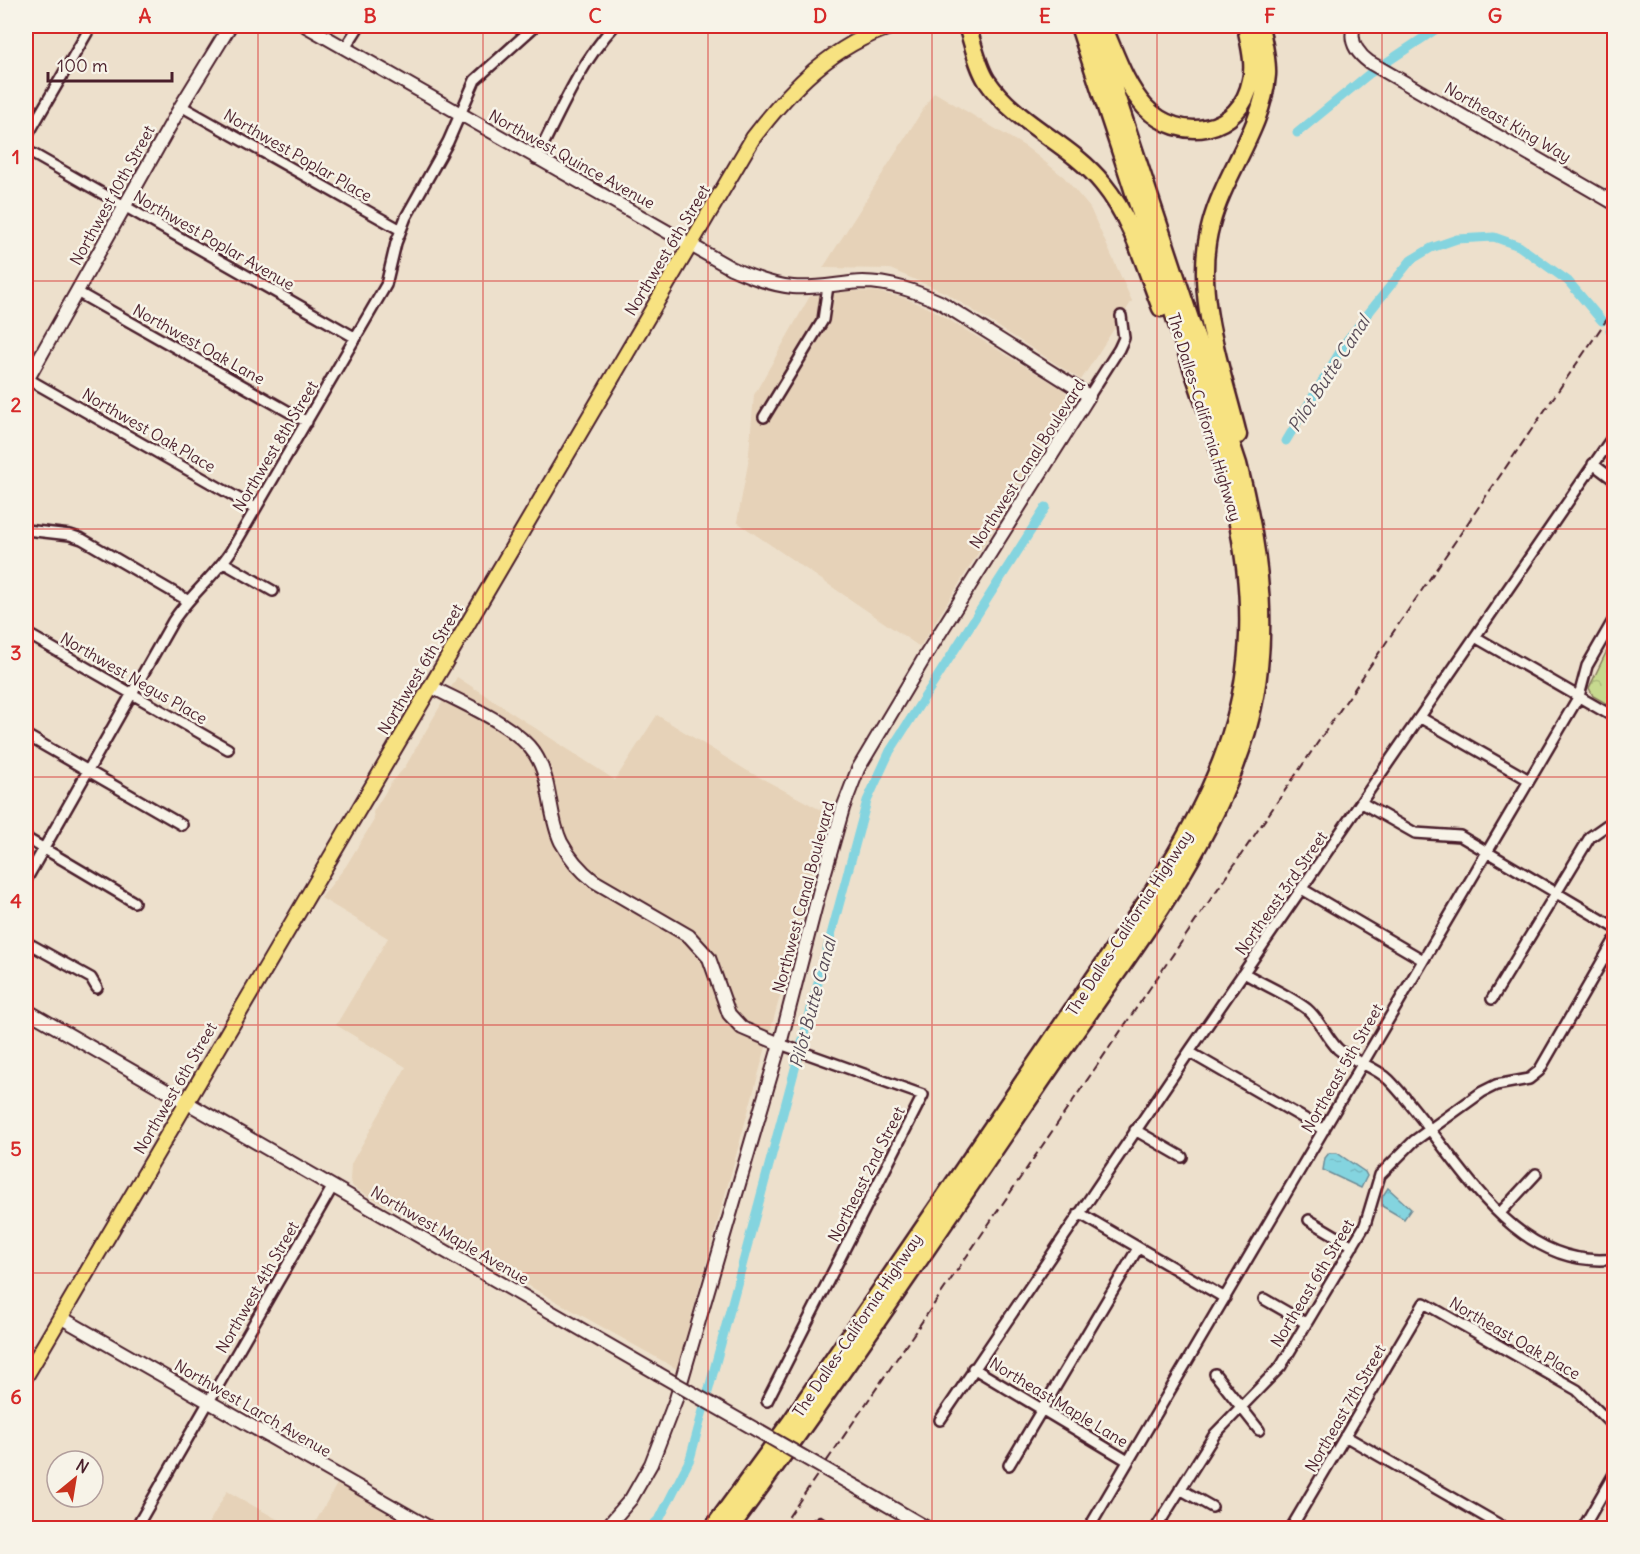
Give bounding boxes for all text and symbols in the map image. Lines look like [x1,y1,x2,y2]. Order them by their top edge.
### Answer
text: A [139,3,152,28]
text: B [363,3,377,28]
text: C [588,3,602,28]
text: D [813,3,827,28]
text: E [1039,3,1051,28]
text: F [1264,3,1276,28]
text: G [1488,3,1502,28]
scale bar [48,45,172,83]
text: 100 m [57,54,108,77]
street label: Northeast King Way [1441,78,1575,166]
street label: Northwest Poplar Place [220,104,376,206]
street label: Northwest Quince Avenue [485,105,659,213]
street label: Northwest 10th Street [65,121,159,268]
text: 1 [12,144,20,169]
street label: Northwest 6th Street [620,180,714,319]
street label: Northwest Poplar Avenue [130,186,298,294]
street label: Northwest Oak Lane [130,299,268,389]
water label: Pilot Butte Canal [1282,309,1376,436]
street label: The Dalles-California Highway [1164,310,1246,524]
street label: Northwest 8th Street [228,376,322,515]
street label: Northwest Canal Boulevard [965,376,1089,552]
street label: Northwest Oak Place [79,384,219,476]
text: 2 [11,392,22,417]
street label: Northwest 6th Street [373,599,467,738]
street label: Northwest Negus Place [57,628,211,728]
text: 3 [10,640,22,665]
street label: Northwest Canal Boulevard [768,799,838,995]
street label: The Dalles-California Highway [1061,826,1197,1020]
street label: Northeast 3rd Street [1231,827,1332,959]
text: 4 [10,888,22,913]
water label: Pilot Butte Canal [784,932,842,1071]
street label: Northeast 5th Street [1297,999,1387,1136]
street label: Northwest 6th Street [129,1018,221,1158]
street label: Northeast 2nd Street [823,1102,909,1245]
text: 5 [10,1136,22,1161]
street label: Northwest Maple Avenue [367,1181,533,1289]
street label: Northeast 6th Street [1266,1215,1358,1351]
street label: Northwest 4th Street [211,1217,303,1357]
street label: The Dalles-California Highway [788,1229,926,1421]
street label: Northeast Oak Place [1446,1292,1584,1384]
street label: Northeast 7th Street [1300,1340,1390,1475]
street label: Northeast Maple Lane [986,1353,1132,1451]
street label: Northwest Larch Avenue [171,1355,335,1461]
text: 6 [10,1384,22,1409]
north arrow [45,1449,105,1509]
text: N [73,1455,92,1477]

